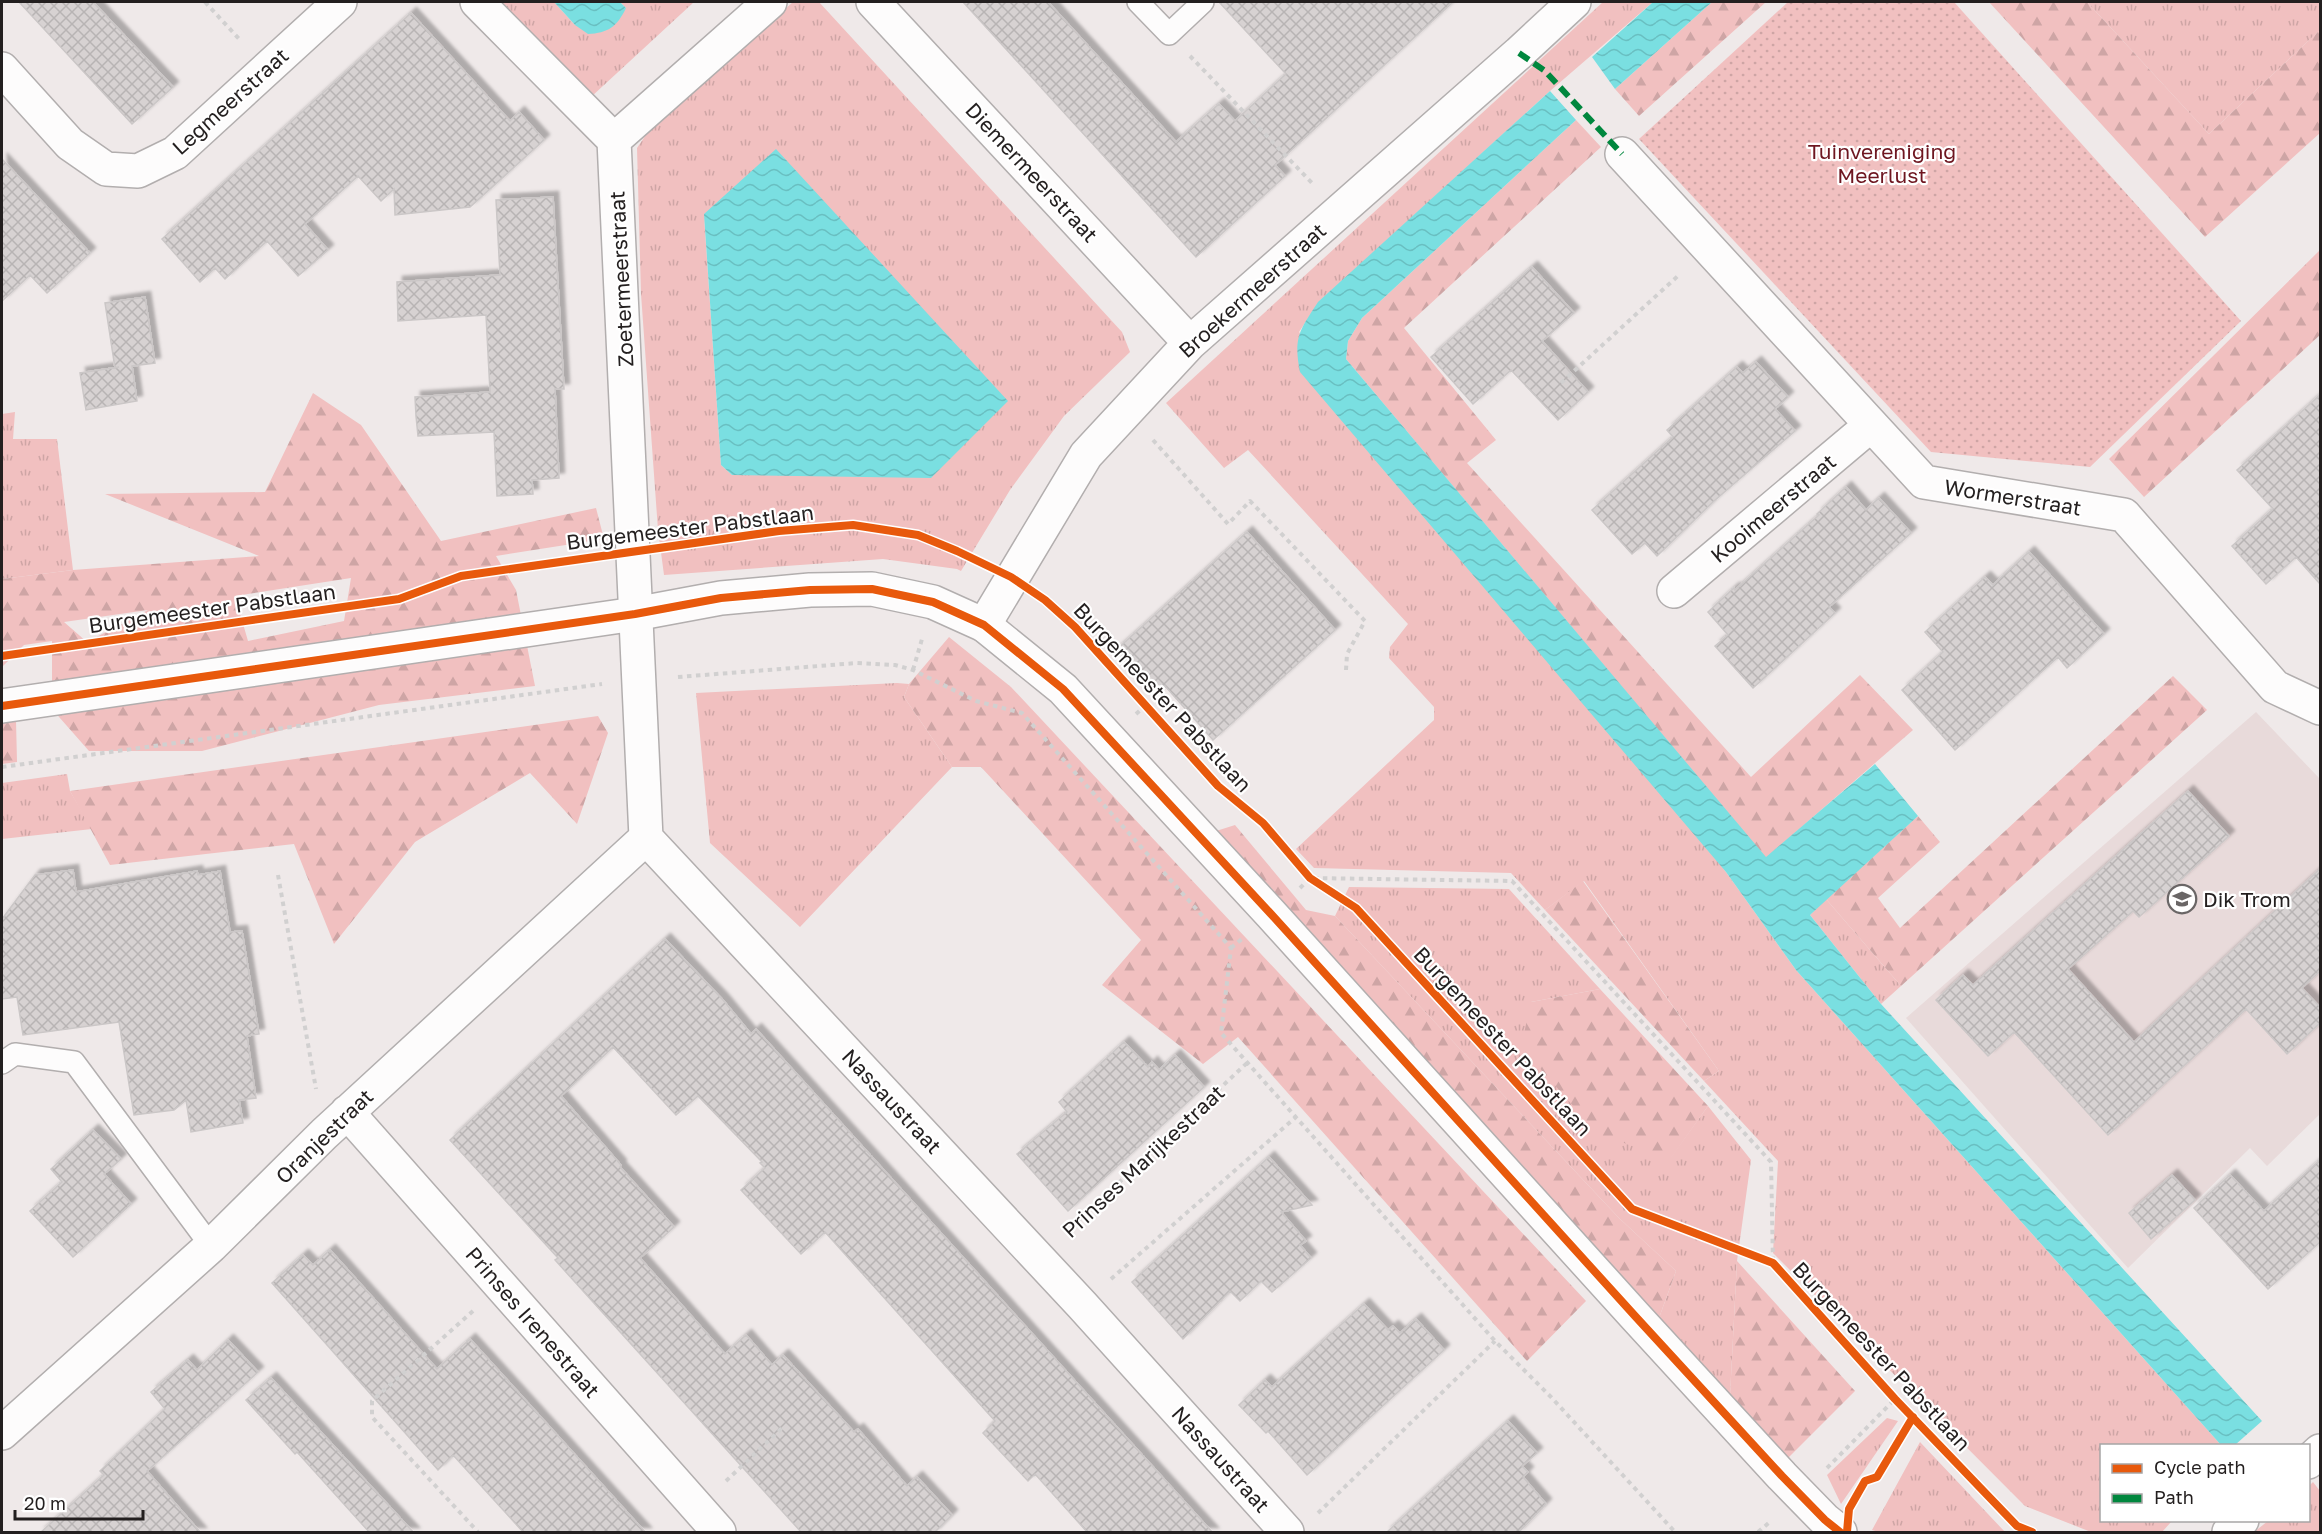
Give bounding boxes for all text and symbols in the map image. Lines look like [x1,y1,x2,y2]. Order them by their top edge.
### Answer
street label: Legmeerstraat [167,42,293,160]
street label: Diemermeerstraat [960,97,1104,247]
park label: Tuinvereniging Meerlust [1808,138,1956,188]
street label: Zoetermeerstraat [603,190,639,368]
street label: Broekermeerstraat [1173,217,1331,363]
street label: Kooimeerstraat [1705,448,1841,568]
street label: Wormerstraat [1943,473,2083,521]
street label: Burgemeester Pabstlaan [565,499,815,555]
street label: Burgemeester Pabstlaan [87,578,337,638]
street label: Burgemeester Pabstlaan [1069,597,1257,797]
school or university icon: Dik Trom [2166,883,2198,915]
place label: Dik Trom [2203,886,2291,912]
street label: Burgemeester Pabstlaan [1409,941,1597,1141]
street label: Nassaustraat [837,1043,947,1159]
street label: Prinses Marijkestraat [1056,1079,1230,1243]
street label: Oranjestraat [270,1083,378,1189]
street label: Prinses Irenestraat [460,1241,606,1403]
street label: Burgemeester Pabstlaan [1788,1256,1976,1456]
street label: Nassaustraat [1166,1400,1276,1518]
legend [2100,1444,2310,1522]
text: Cycle path [2154,1456,2246,1478]
scale bar [15,1483,142,1521]
text: Path [2154,1486,2194,1508]
text: 20 m [24,1492,66,1514]

